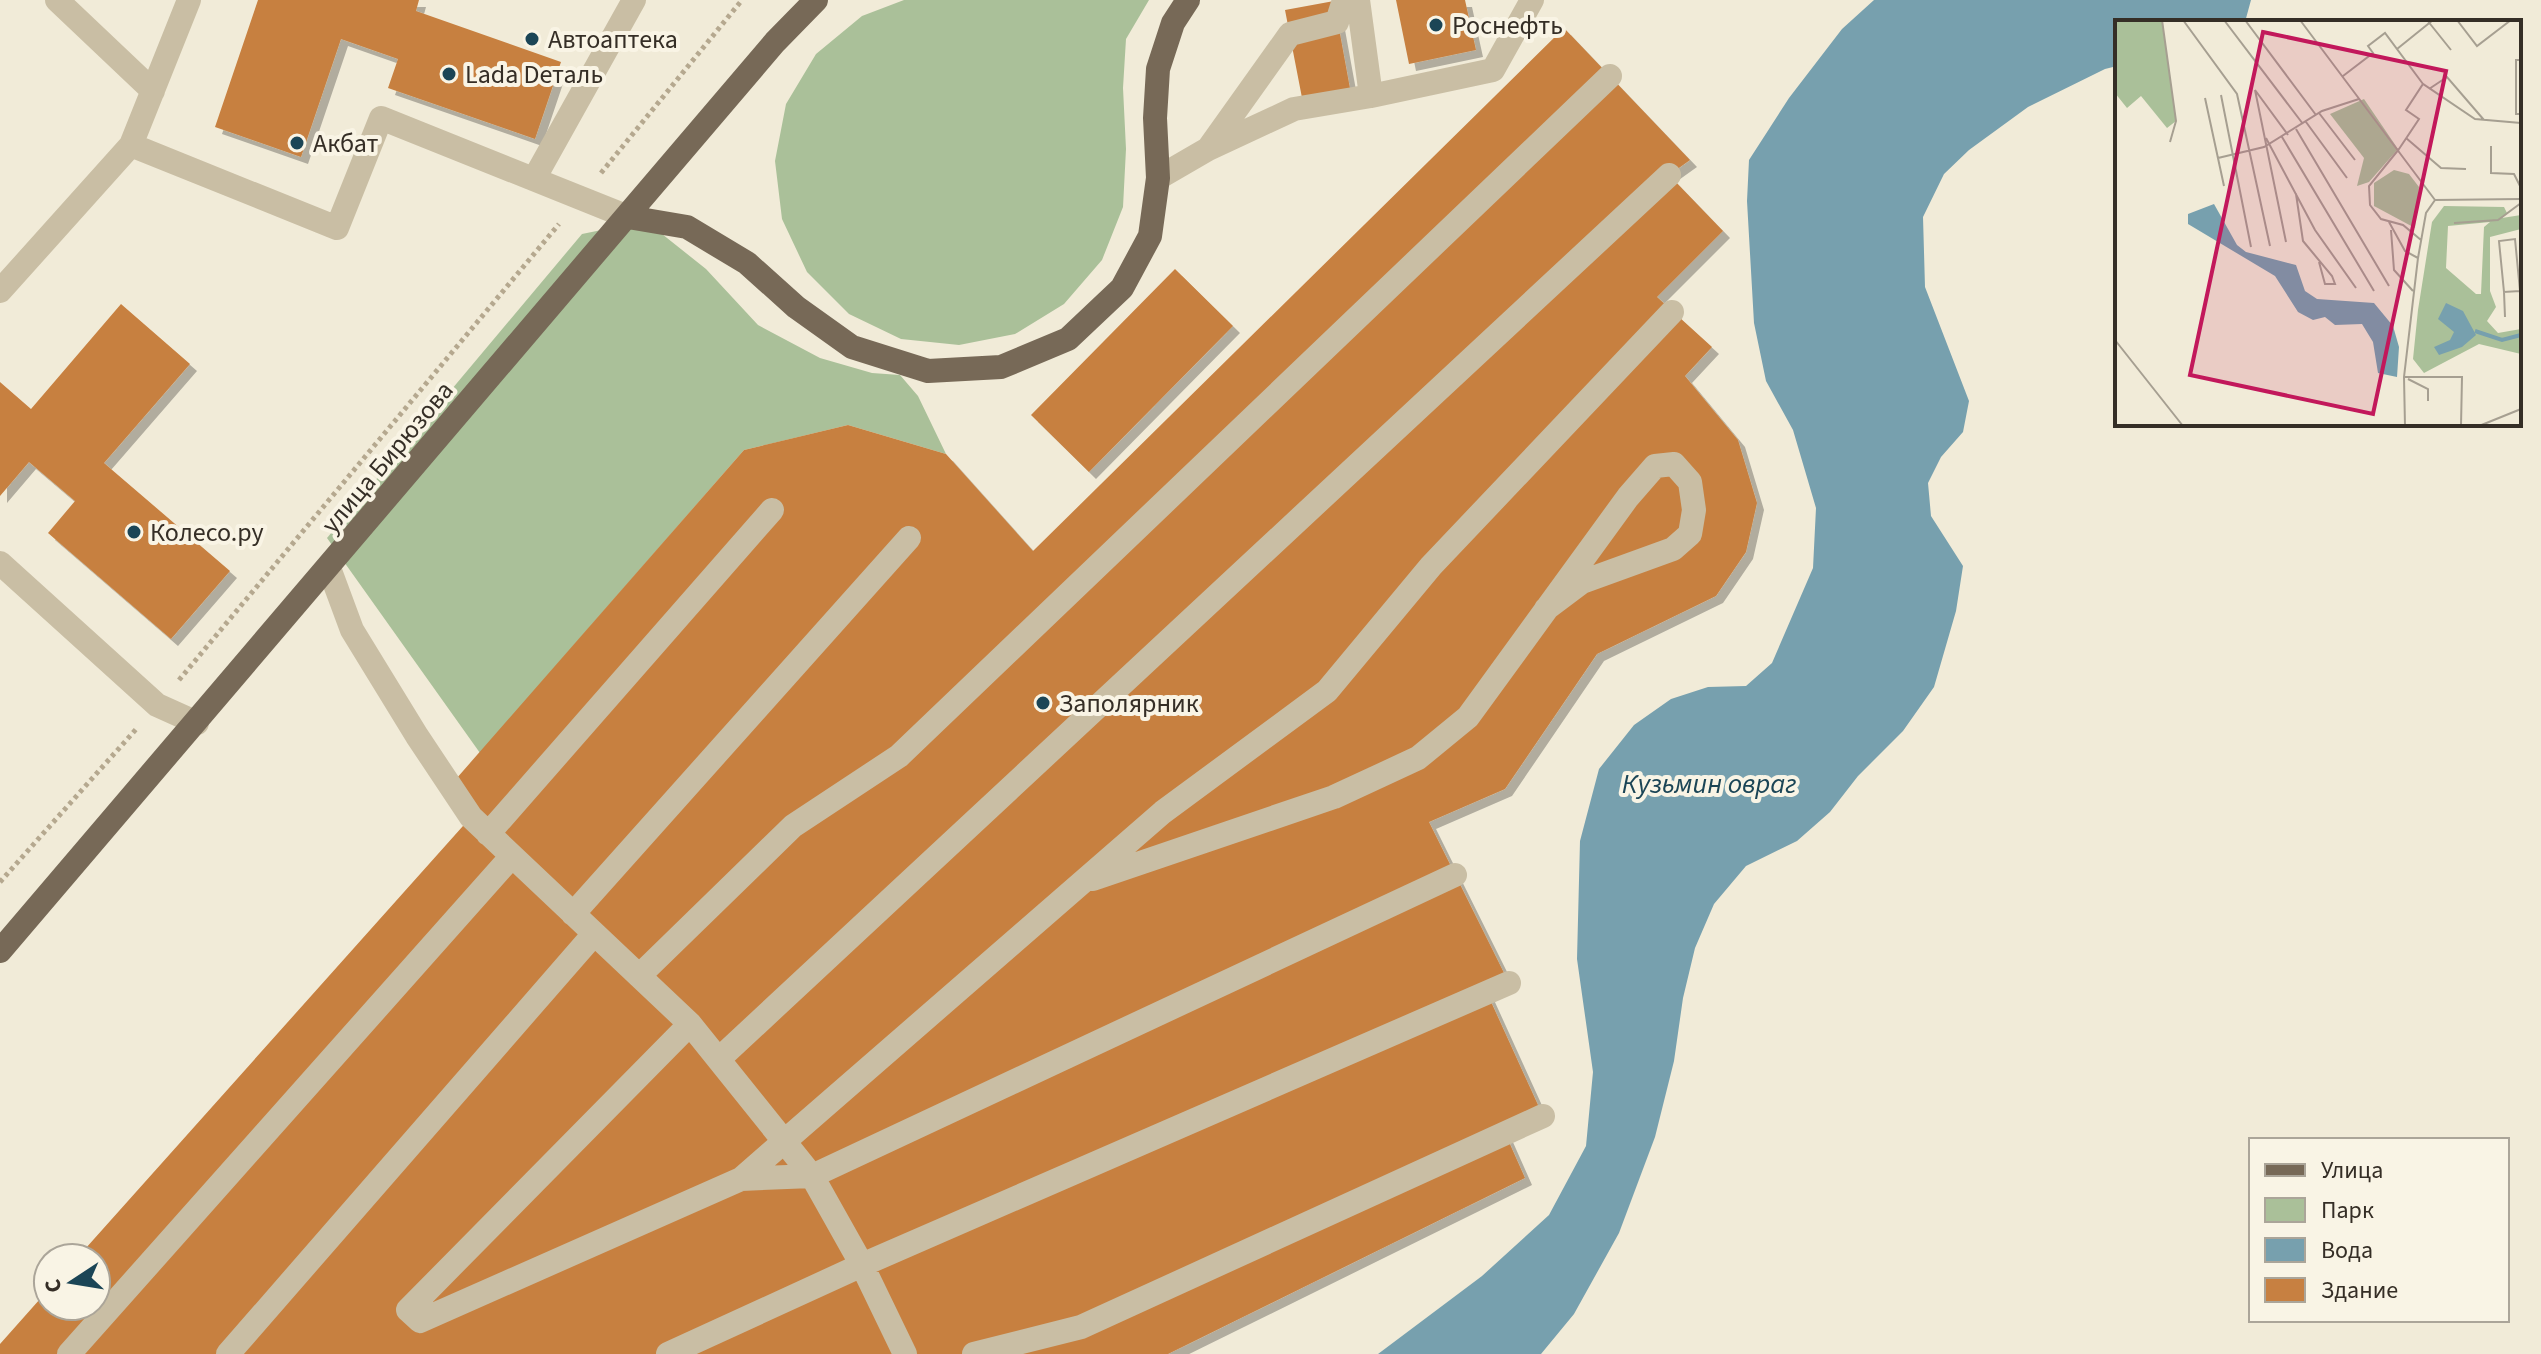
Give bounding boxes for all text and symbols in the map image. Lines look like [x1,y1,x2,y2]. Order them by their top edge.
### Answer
place label: Роснефть [1452,7,1563,44]
marker: Роснефть [1427,16,1445,34]
inset map [2115,20,2521,426]
place label: Автоаптека [548,21,678,58]
marker: Автоаптека [523,30,541,48]
place label: Lada Dеталь [465,56,603,93]
marker: Lada Dеталь [440,65,458,83]
place label: Акбат [313,125,379,162]
marker: Акбат [288,134,306,152]
street label: улица Бирюзова [313,373,462,541]
place label: Колесо.ру [150,514,264,551]
marker: Колесо.ру [125,523,143,541]
place label: Заполярник [1059,685,1199,722]
marker: Заполярник [1034,694,1052,712]
water label: Кузьмин овраг [1622,764,1796,804]
legend [2249,1138,2509,1322]
text: Улица [2321,1153,2383,1188]
text: Парк [2321,1193,2374,1228]
text: Вода [2321,1233,2373,1268]
north arrow [32,1242,112,1322]
text: Здание [2321,1273,2398,1308]
text: С [36,1276,70,1296]

